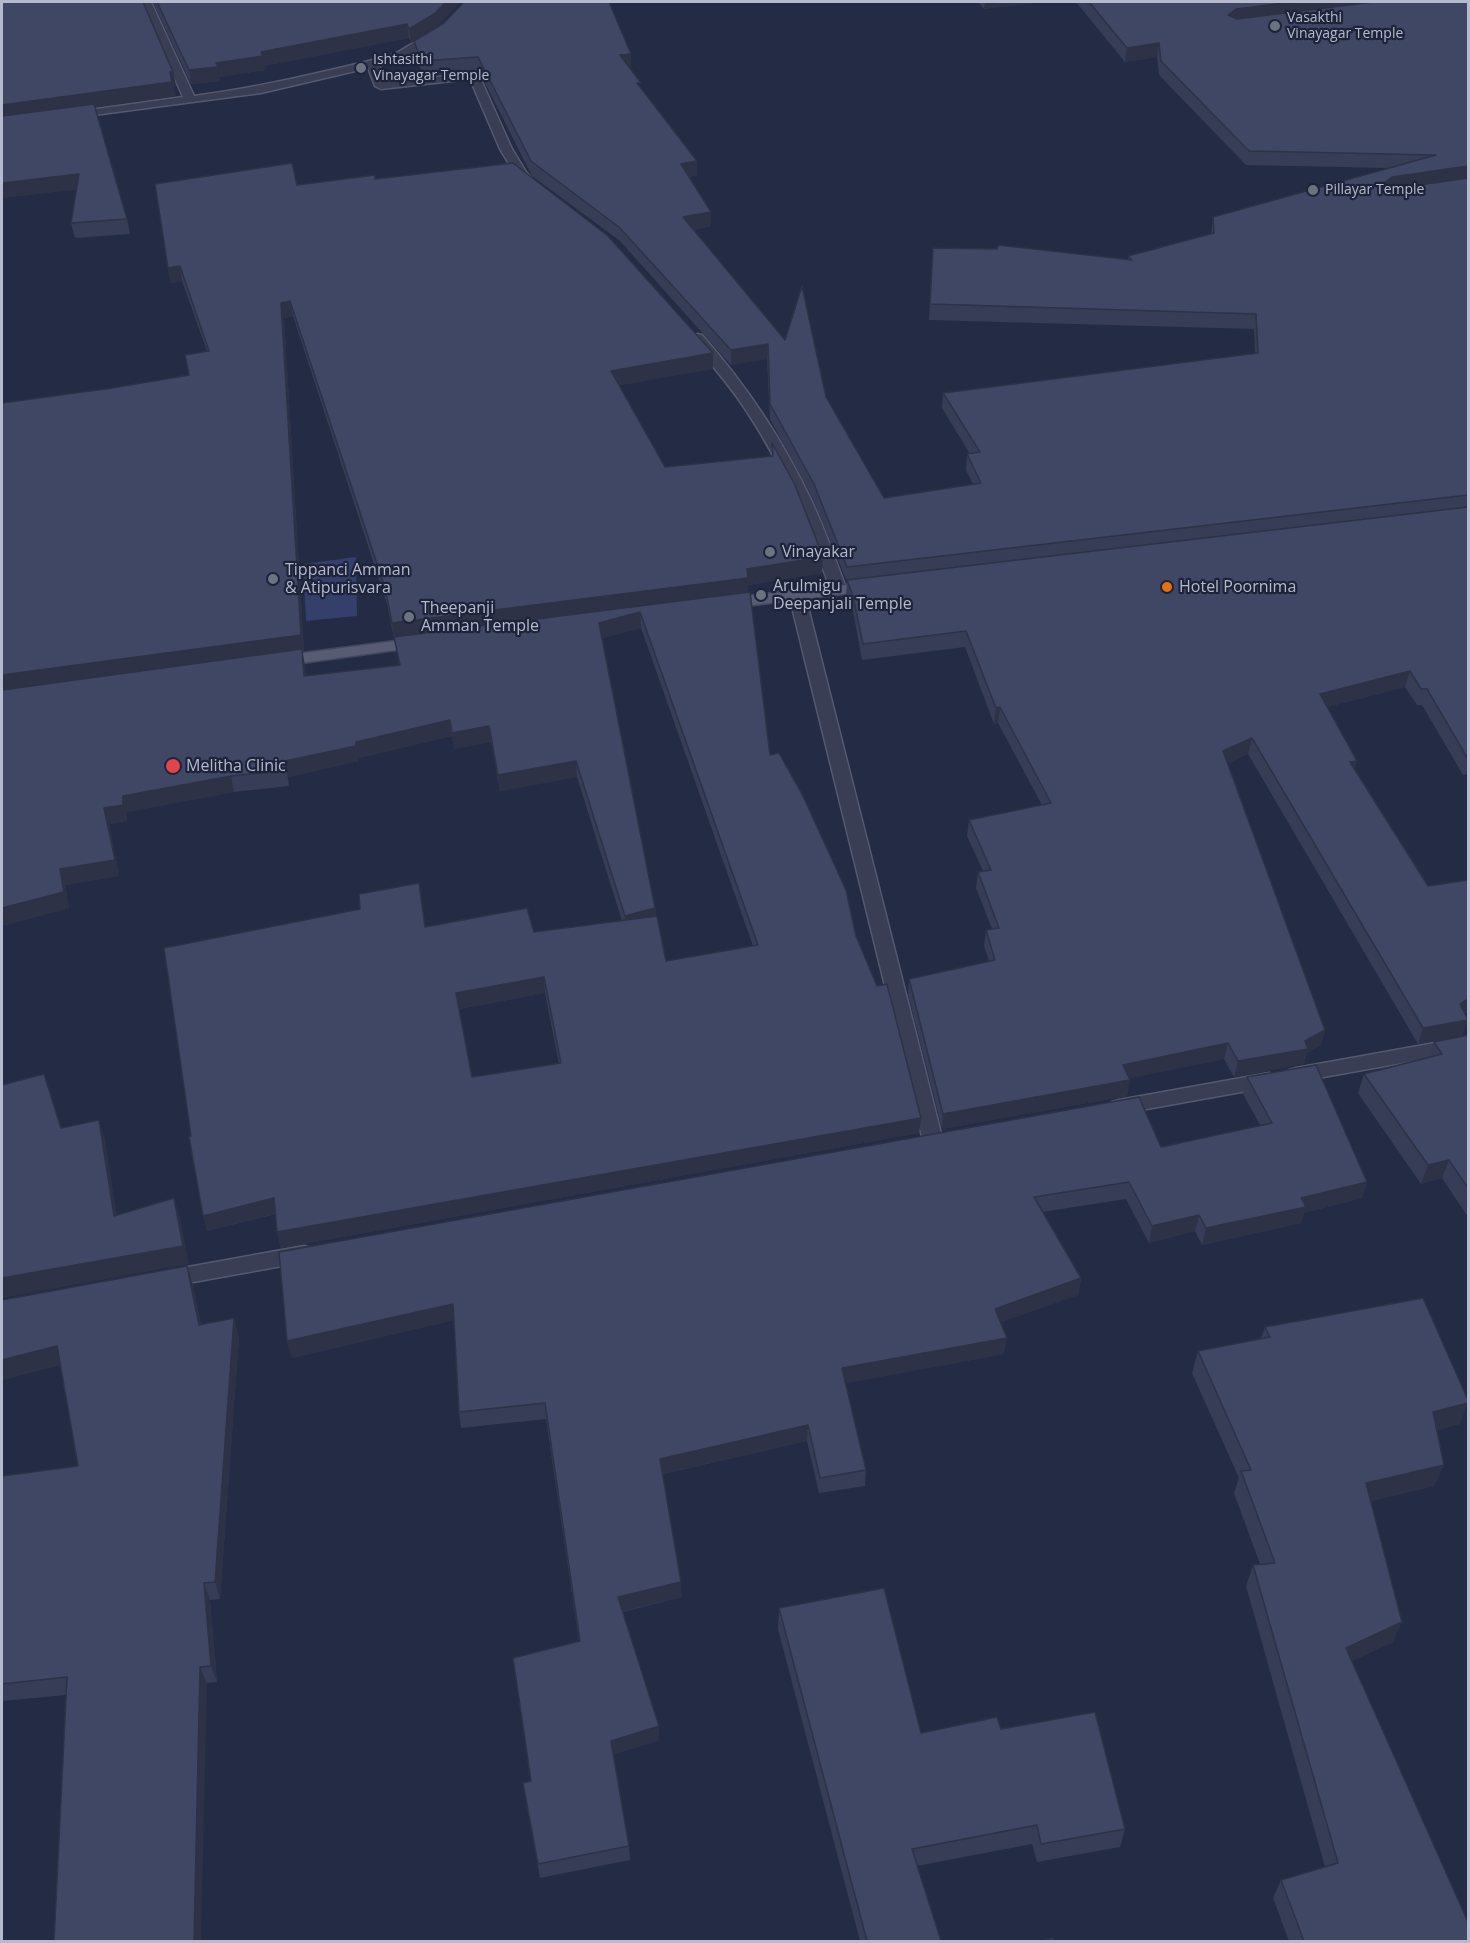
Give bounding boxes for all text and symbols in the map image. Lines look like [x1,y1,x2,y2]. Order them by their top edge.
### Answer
place label: Vasakthi Vinayagar Temple [1287,10,1403,42]
marker: Vasakthi Vinayagar Temple [1268,19,1282,33]
place label: Ishtasithi Vinayagar Temple [373,52,489,84]
marker: Ishtasithi Vinayagar Temple [354,61,368,75]
place label: Pillayar Temple [1325,182,1424,198]
marker: Pillayar Temple [1306,183,1320,197]
place label: Vinayakar [782,542,855,562]
marker: Vinayakar [763,545,777,559]
place label: Tippanci Amman & Atipurisvara [285,560,410,598]
marker: Tippanci Amman & Atipurisvara [266,572,280,586]
place label: Arulmigu Deepanjali Temple [773,576,912,614]
place label: Hotel Poornima [1179,577,1296,597]
marker: Hotel Poornima [1160,580,1174,594]
marker: Arulmigu Deepanjali Temple [754,588,768,602]
place label: Theepanji Amman Temple [421,598,539,636]
marker: Theepanji Amman Temple [402,610,416,624]
place label: Melitha Clinic [186,756,286,776]
marker: Melitha Clinic [164,757,182,775]

